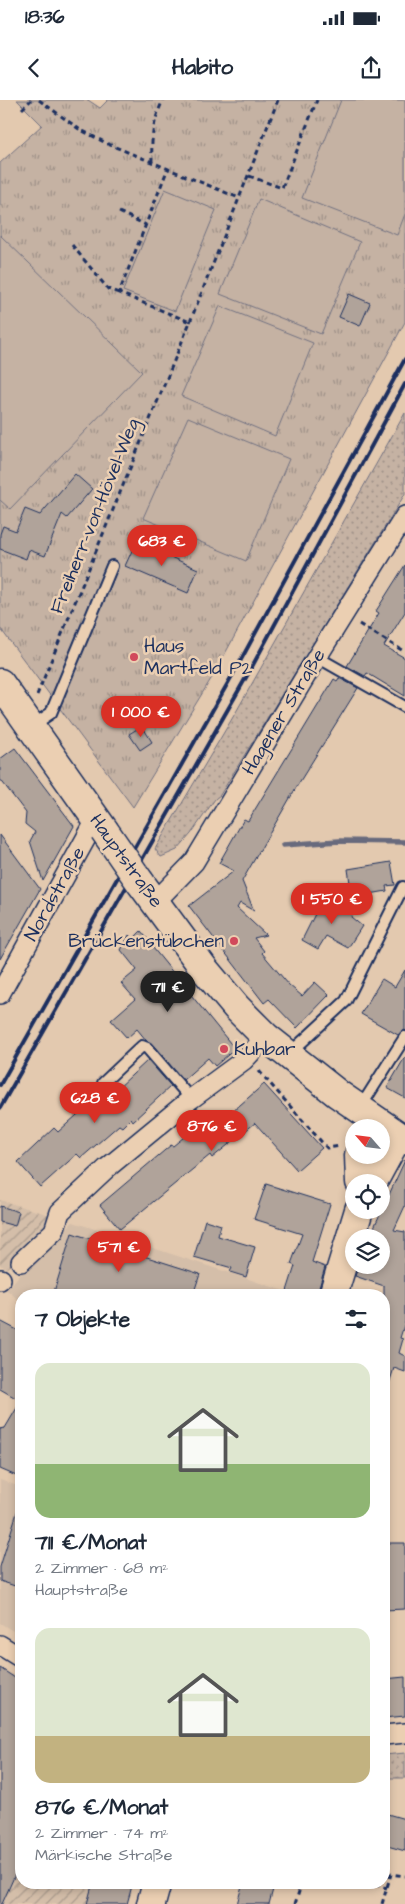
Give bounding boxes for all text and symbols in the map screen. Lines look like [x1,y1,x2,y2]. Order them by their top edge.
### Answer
text: 18:36 [25,4,65,31]
text: Habito [172,52,233,83]
icon: back [20,54,48,82]
icon: share [357,54,385,82]
street label: Freiherr-von-Hövel-Weg [43,414,148,618]
pin: 683 € [127,524,197,567]
text: 683 € [138,530,186,552]
place label: Haus Martfeld P2 [144,633,253,682]
street label: Hagener Straße [236,644,333,781]
marker: Haus Martfeld P2 [128,651,140,663]
pin: 1 000 € [95,696,187,738]
text: 1 000 € [112,701,170,723]
street label: Hauptstraße [83,808,169,914]
street label: Nordstraße [18,842,92,946]
pin: 1 550 € [286,882,378,925]
text: 1 550 € [302,888,362,910]
place label: Brückenstübchen [68,928,224,955]
marker: Brückenstübchen [228,935,240,947]
pin: 711 € [133,970,203,1013]
text: 711 € [151,976,185,998]
place label: Kuhbar [234,1036,296,1063]
marker: Kuhbar [218,1043,230,1055]
pin: 628 € [60,1082,130,1124]
text: 628 € [71,1087,119,1109]
pin: 876 € [177,1110,247,1152]
text: 876 € [187,1115,237,1137]
north arrow [345,1119,390,1164]
map controls [345,1119,390,1274]
button: locate [345,1174,390,1219]
button: layers [345,1229,390,1274]
pin: 571 € [84,1230,154,1273]
text: 571 € [98,1236,140,1258]
text: 7 Objekte [35,1305,130,1334]
icon: filters [342,1305,370,1333]
icon: home [158,1395,248,1485]
text: 711 €/Monat [35,1528,147,1557]
text: 2 Zimmer · 68 m² [35,1557,168,1579]
text: Hauptstraße [35,1579,128,1601]
icon: home [158,1660,248,1750]
text: 876 €/Monat [35,1793,168,1822]
text: 2 Zimmer · 74 m² [35,1822,169,1844]
text: Märkische Straße [35,1844,172,1866]

